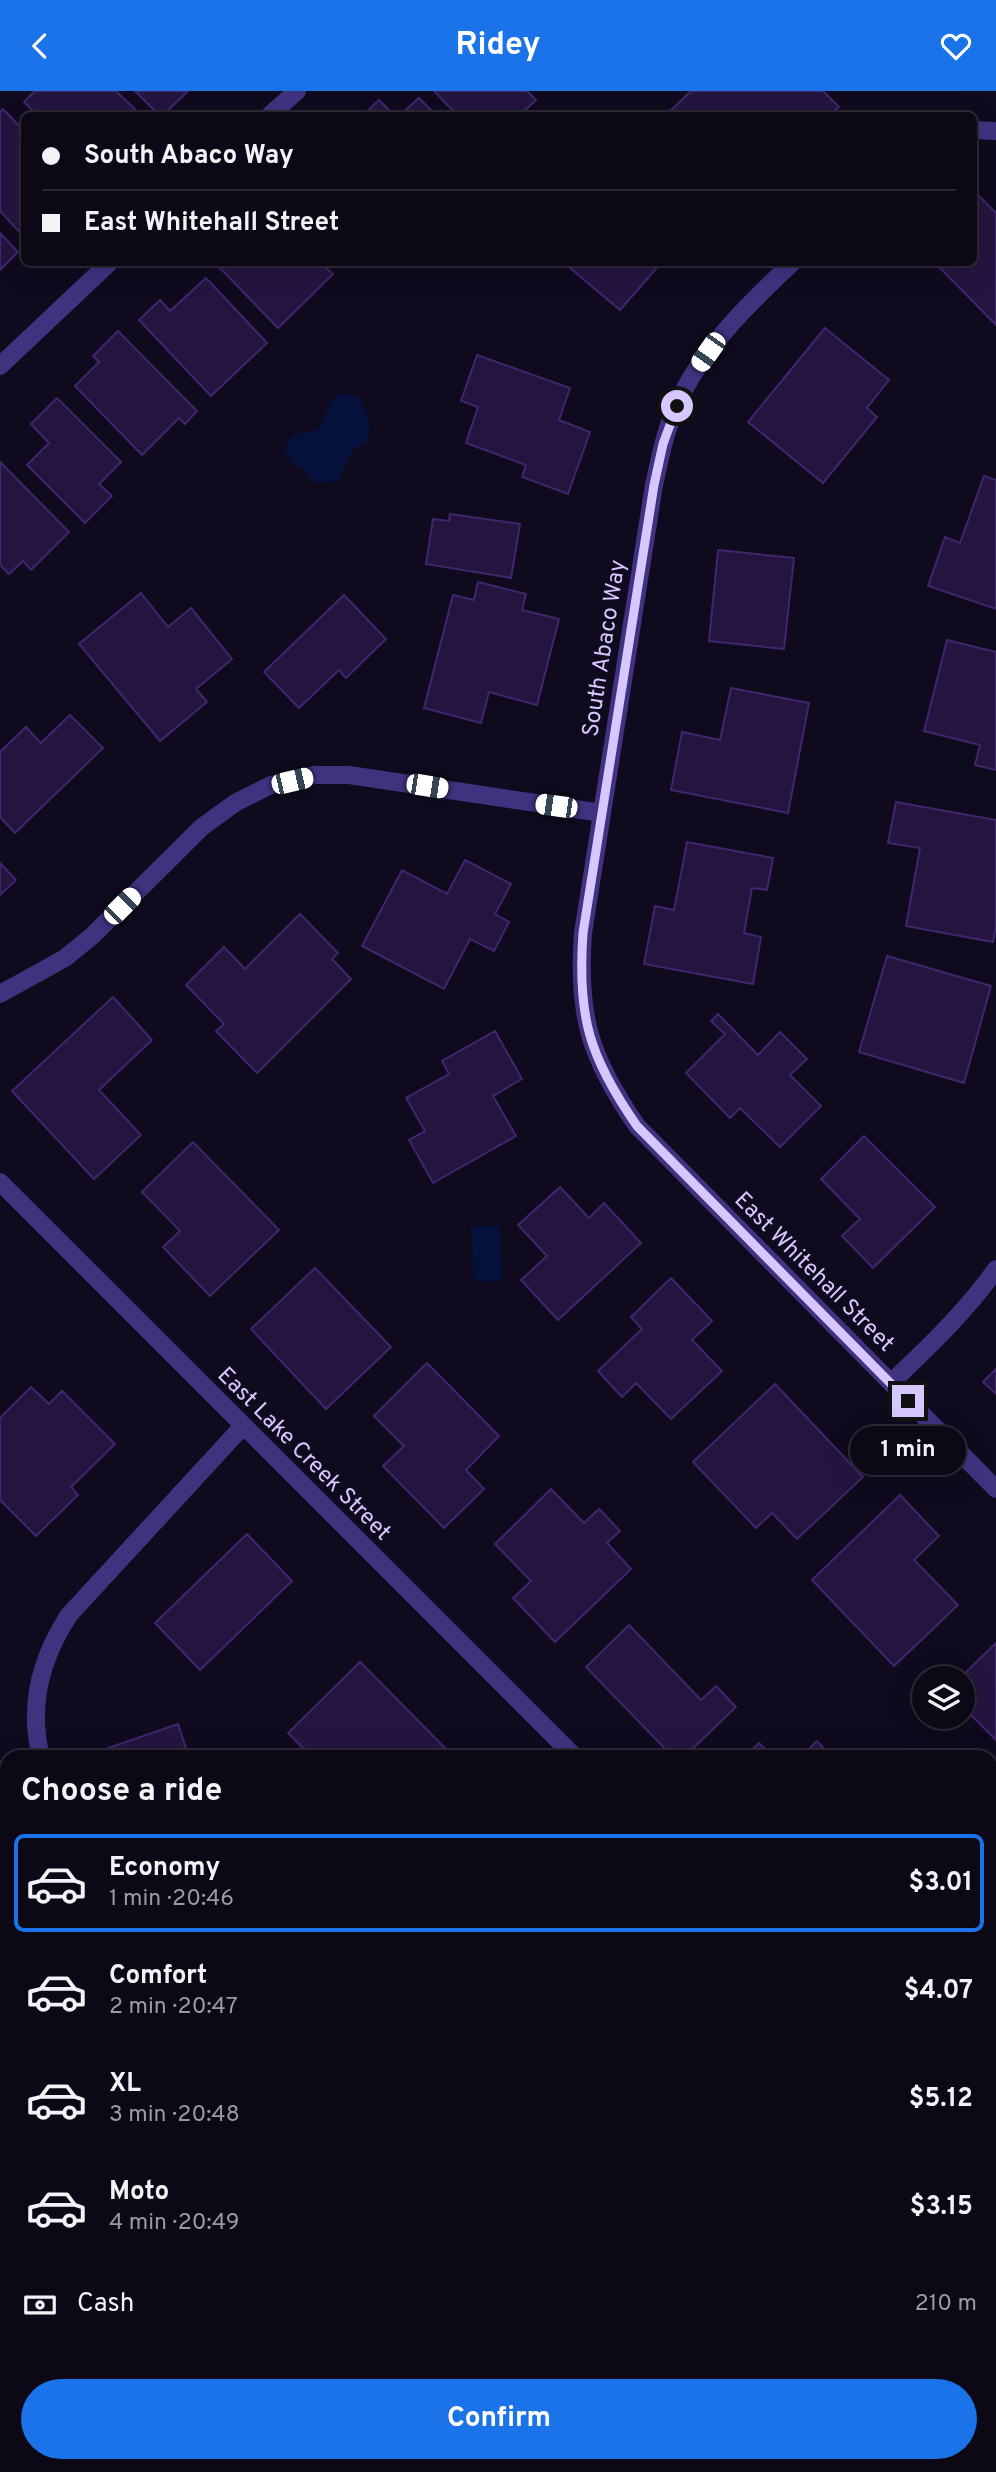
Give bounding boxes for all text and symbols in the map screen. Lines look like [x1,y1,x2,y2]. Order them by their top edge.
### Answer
text: Ridey [456,26,540,66]
icon: back [21,27,59,65]
icon: heart [937,27,975,65]
text: South Abaco Way [84,140,294,173]
text: East Whitehall Street [84,207,339,240]
car [688,329,729,375]
route start [661,390,693,422]
street label: South Abaco Way [577,558,634,739]
car [270,766,315,796]
car [405,772,450,800]
car [534,793,579,819]
car [100,884,145,928]
street label: East Whitehall Street [727,1187,899,1359]
street label: East Lake Creek Street [210,1362,396,1548]
route end [892,1385,924,1417]
callout: 1 min [850,1425,966,1475]
text: 1 min [880,1436,936,1465]
map controls [912,1666,975,1729]
button: layers [912,1666,975,1729]
text: Choose a ride [21,1772,222,1812]
icon: car [25,1852,88,1915]
text: Economy [109,1852,220,1885]
text: $3.01 [909,1867,973,1900]
text: 1 min · 20:46 [109,1885,234,1914]
icon: car [25,1960,88,2023]
text: Comfort [109,1960,207,1993]
text: $4.07 [904,1975,973,2008]
text: 2 min · 20:47 [109,1993,238,2022]
icon: car [25,2068,88,2131]
text: XL [109,2068,141,2101]
text: $5.12 [909,2083,973,2116]
text: 3 min · 20:48 [109,2101,240,2130]
icon: car [25,2176,88,2239]
text: Moto [109,2176,169,2209]
text: $3.15 [910,2191,973,2224]
text: 4 min · 20:49 [109,2209,239,2238]
icon: cash [21,2286,59,2324]
text: Cash [77,2288,134,2321]
text: 210 m [915,2290,977,2319]
button: Confirm [21,2379,977,2459]

